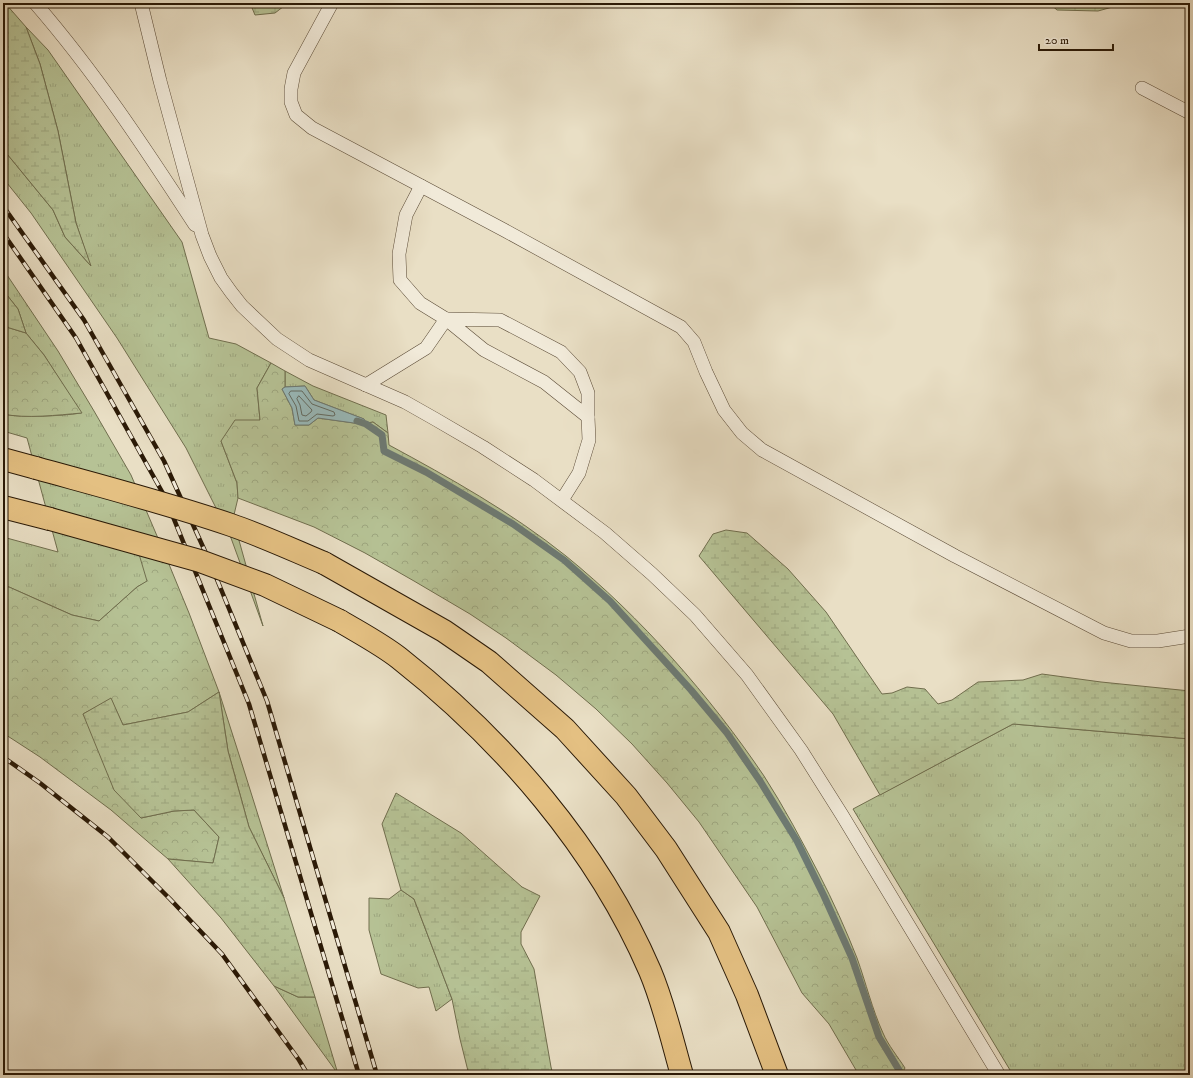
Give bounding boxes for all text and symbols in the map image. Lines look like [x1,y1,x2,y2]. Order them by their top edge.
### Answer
scale bar [1039,26,1113,52]
text: 20 m [1045,33,1069,48]

